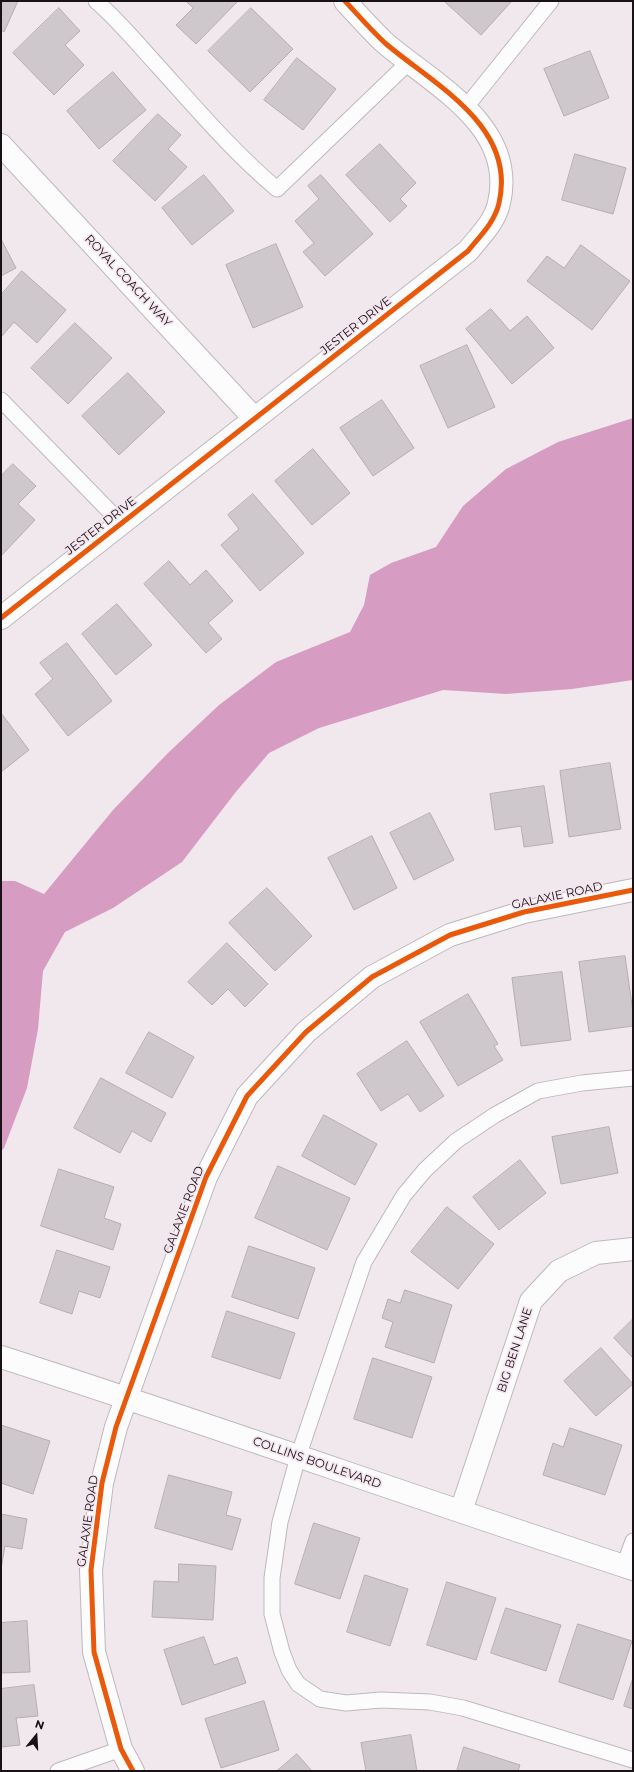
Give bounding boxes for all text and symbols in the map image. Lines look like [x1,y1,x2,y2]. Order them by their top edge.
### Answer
street label: ROYAL COACH WAY [82,232,174,330]
street label: JESTER DRIVE [318,294,394,358]
street label: JESTER DRIVE [63,494,139,558]
street label: GALAXIE ROAD [510,879,604,913]
street label: GALAXIE ROAD [161,1164,207,1256]
street label: BIG BEN LANE [494,1306,536,1394]
street label: COLLINS BOULEVARD [251,1434,383,1492]
street label: GALAXIE ROAD [74,1474,102,1568]
north arrow [16,1716,56,1756]
text: N [33,1717,46,1733]

